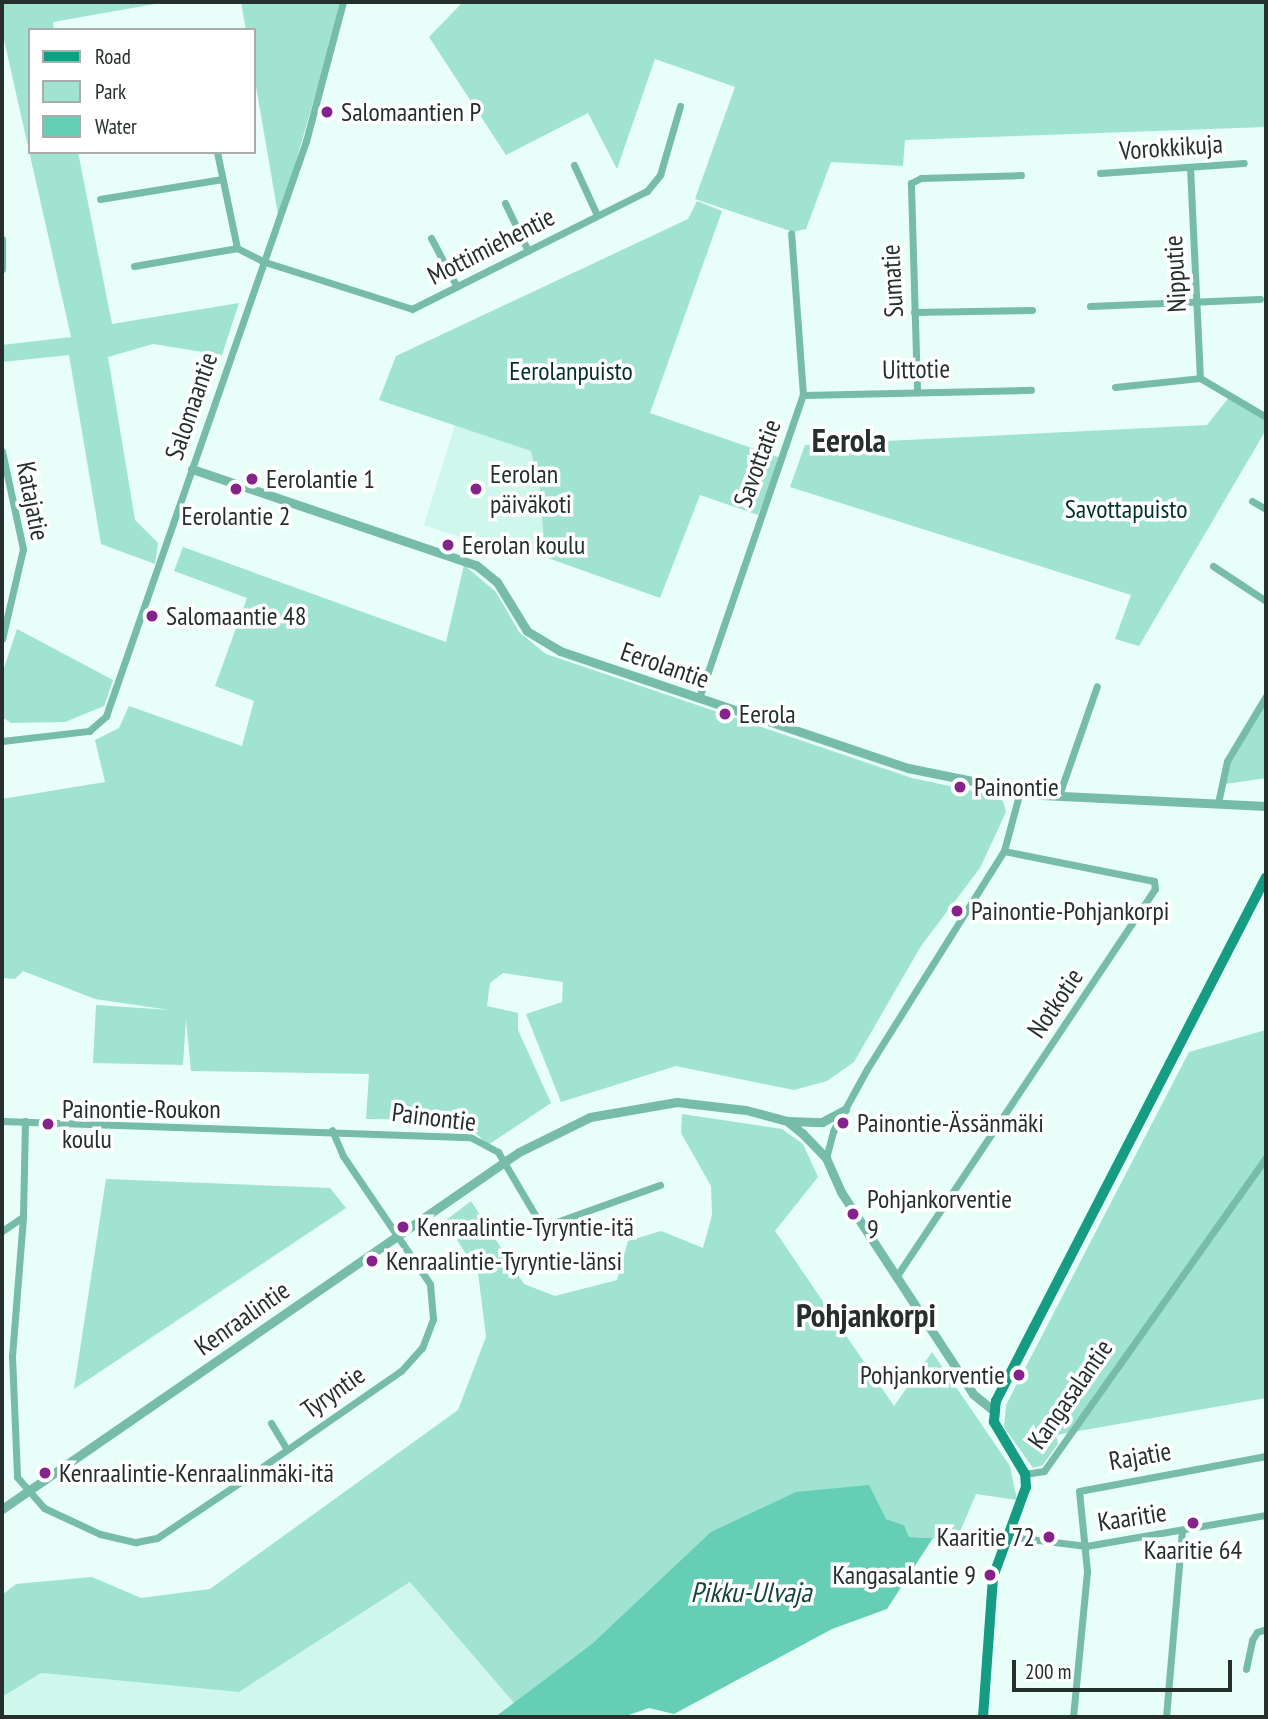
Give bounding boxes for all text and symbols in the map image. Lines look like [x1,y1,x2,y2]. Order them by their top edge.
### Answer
legend [28,28,256,154]
text: Road [95,43,131,70]
text: Park [95,78,126,105]
place label: Salomaantien P [341,96,481,128]
marker: Salomaantien P [319,104,335,120]
text: Water [95,113,137,140]
street label: Vorokkikuja [1118,128,1224,166]
street label: Mottimiehentie [422,201,560,291]
street label: Nipputie [1157,235,1193,313]
street label: Sumatie [875,244,909,318]
street label: Salomaantie [158,348,224,464]
street label: Uittotie [882,353,950,385]
park label: Eerolanpuisto [509,355,633,387]
street label: Savottatie [727,415,787,511]
district label: Eerola [812,420,886,460]
place label: Eerolan päiväkoti [490,458,572,520]
street label: Katajatie [10,459,56,543]
place label: Eerolantie 1 [266,463,375,495]
marker: Eerolantie 1 [244,471,260,487]
marker: Eerolantie 2 [228,481,244,497]
marker: Eerolan päiväkoti [468,481,484,497]
park label: Savottapuisto [1065,493,1187,525]
place label: Eerolantie 2 [182,500,290,532]
place label: Eerolan koulu [462,529,585,561]
marker: Eerolan koulu [440,537,456,553]
place label: Salomaantie 48 [166,600,306,632]
marker: Salomaantie 48 [144,608,160,624]
street label: Eerolantie [617,635,713,695]
place label: Eerola [739,698,796,730]
marker: Eerola [717,706,733,722]
place label: Painontie [974,771,1059,803]
marker: Painontie [952,779,968,795]
place label: Painontie-Pohjankorpi [971,895,1169,927]
marker: Painontie-Pohjankorpi [949,903,965,919]
street label: Notkotie [1021,962,1089,1044]
place label: Painontie-Roukon koulu [62,1093,221,1154]
street label: Painontie [390,1096,478,1138]
place label: Painontie-Ässänmäki [857,1107,1044,1139]
marker: Painontie-Ässänmäki [835,1115,851,1131]
marker: Painontie-Roukon koulu [40,1116,56,1132]
place label: Pohjankorventie 9 [867,1183,1012,1244]
marker: Pohjankorventie 9 [845,1206,861,1222]
place label: Kenraalintie-Tyryntie-itä [417,1211,634,1243]
marker: Kenraalintie-Tyryntie-itä [395,1219,411,1235]
place label: Kenraalintie-Tyryntie-länsi [386,1245,622,1277]
marker: Kenraalintie-Tyryntie-länsi [364,1253,380,1269]
street label: Kenraalintie [189,1274,295,1362]
district label: Pohjankorpi [796,1295,936,1335]
street label: Kangasalantie [1021,1333,1119,1455]
street label: Tyryntie [295,1359,371,1425]
place label: Pohjankorventie [860,1359,1005,1391]
marker: Pohjankorventie [1011,1367,1027,1383]
street label: Rajatie [1107,1435,1173,1477]
place label: Kenraalintie-Kenraalinmäki-itä [59,1457,334,1489]
marker: Kenraalintie-Kenraalinmäki-itä [37,1465,53,1481]
street label: Kaaritie [1095,1496,1169,1538]
marker: Kaaritie 64 [1185,1515,1201,1531]
place label: Kaaritie 72 [937,1521,1035,1553]
marker: Kaaritie 72 [1041,1529,1057,1545]
place label: Kaaritie 64 [1144,1534,1242,1566]
place label: Kangasalantie 9 [832,1559,976,1591]
marker: Kangasalantie 9 [982,1567,998,1583]
water label: Pikku-Ulvaja [690,1575,812,1609]
scale bar [1016,1646,1236,1690]
text: 200 m [1025,1658,1071,1685]

